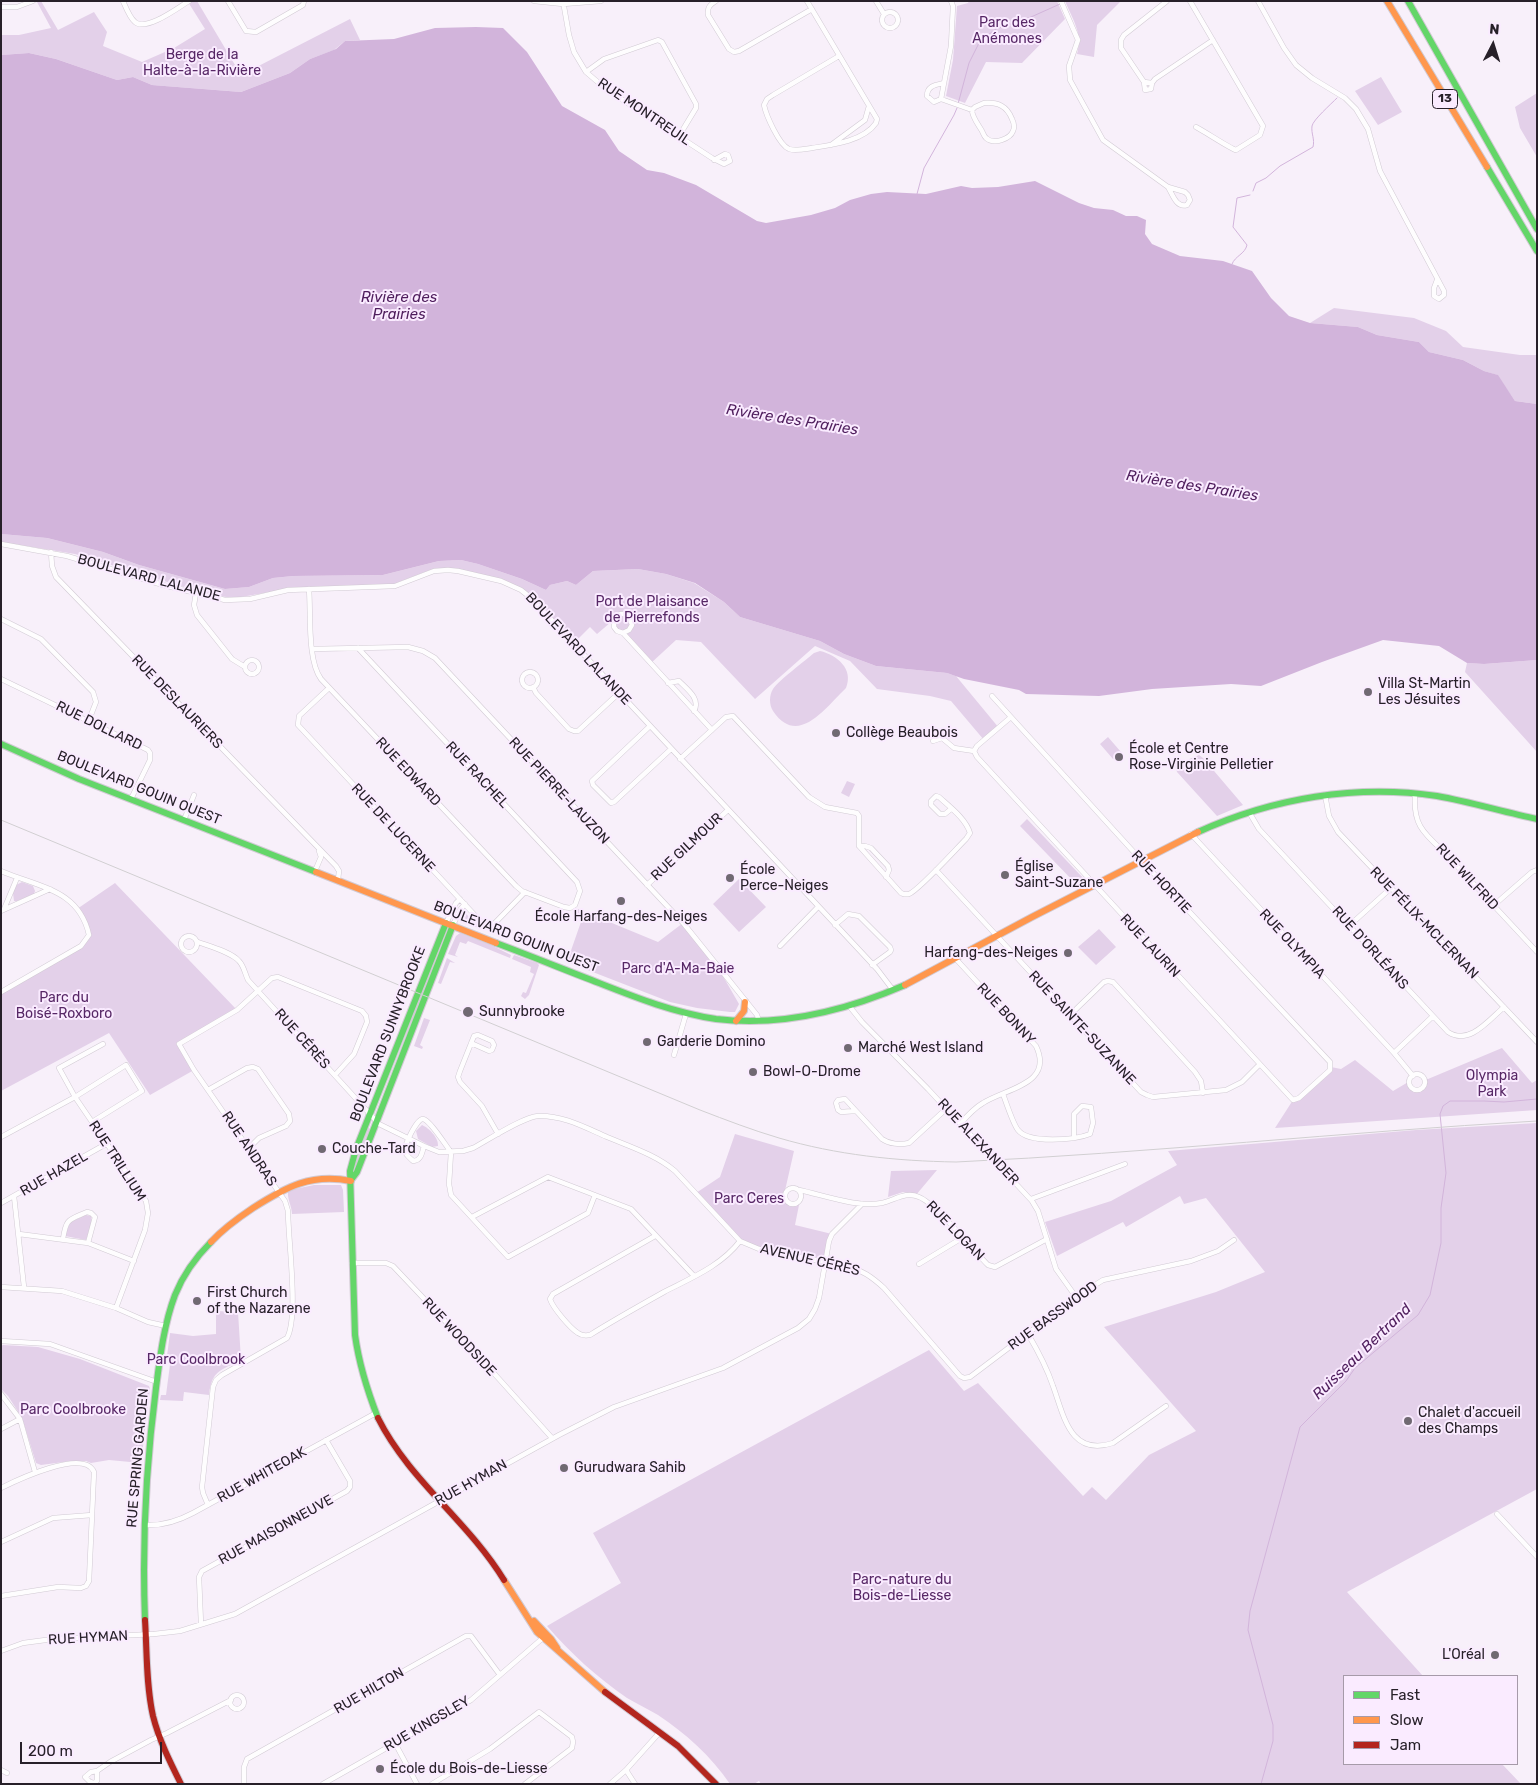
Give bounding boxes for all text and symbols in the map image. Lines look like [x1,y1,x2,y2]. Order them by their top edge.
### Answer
park label: Parc des Anémones [972,15,1042,48]
north arrow [1468,20,1518,70]
text: N [1489,21,1500,38]
park label: Berge de la Halte-à-la-Rivière [143,47,261,80]
street label: RUE MONTREUIL [594,75,694,149]
road number: 13 [1432,90,1458,108]
water label: Rivière des Prairies [361,289,437,324]
water label: Rivière des Prairies [725,401,859,439]
water label: Rivière des Prairies [1125,467,1259,505]
street label: BOULEVARD LALANDE [76,551,222,605]
street label: BOULEVARD LALANDE [522,589,634,709]
park label: Port de Plaisance de Pierrefonds [595,594,709,626]
street label: RUE DESLAURIERS [128,652,226,752]
place label: Villa St-Martin Les Jésuites [1378,676,1471,709]
marker: Villa St-Martin Les Jésuites [1362,686,1374,698]
street label: RUE DOLLARD [53,698,145,754]
place label: Collège Beaubois [846,725,958,741]
marker: Collège Beaubois [830,727,842,739]
street label: RUE EDWARD [372,734,444,810]
street label: RUE PIERRE-LAUZON [505,734,613,848]
street label: RUE RACHEL [442,738,512,812]
place label: École et Centre Rose-Virginie Pelletier [1129,741,1273,774]
street label: BOULEVARD GOUIN OUEST [55,747,223,829]
marker: École et Centre Rose-Virginie Pelletier [1113,751,1125,763]
street label: RUE DE LUCERNE [348,780,438,876]
street label: RUE GILMOUR [648,810,726,884]
street label: RUE WILFRID [1432,840,1502,914]
street label: RUE HORTIE [1128,847,1194,917]
place label: Église Saint-Suzane [1015,859,1103,892]
place label: École Perce-Neiges [740,862,828,894]
street label: RUE FÉLIX-MCLERNAN [1366,864,1482,982]
marker: Église Saint-Suzane [999,869,1011,881]
marker: École Perce-Neiges [724,872,736,884]
marker: École Harfang-des-Neiges [615,895,627,907]
street label: BOULEVARD GOUIN OUEST [431,898,601,976]
street label: RUE D'ORLÉANS [1328,903,1412,993]
street label: RUE OLYMPIA [1255,906,1329,982]
place label: École Harfang-des-Neiges [535,909,707,925]
street label: RUE LAURIN [1116,911,1184,981]
street label: BOULEVARD SUNNYBROOKE [347,944,429,1124]
place label: Harfang-des-Neiges [924,945,1058,961]
marker: Harfang-des-Neiges [1062,947,1074,959]
park label: Parc d'A-Ma-Baie [622,961,734,977]
street label: RUE SAINTE-SUZANNE [1025,968,1139,1088]
street label: RUE BONNY [973,980,1039,1048]
park label: Parc du Boisé-Roxboro [16,990,112,1022]
place label: Sunnybrooke [479,1004,565,1020]
street label: RUE CÉRÈS [271,1005,333,1073]
marker: Sunnybrooke [461,1005,475,1019]
place label: Garderie Domino [657,1034,766,1050]
marker: Garderie Domino [641,1036,653,1048]
place label: Marché West Island [858,1040,983,1056]
marker: Marché West Island [842,1042,854,1054]
place label: Bowl-O-Drome [763,1064,861,1080]
marker: Bowl-O-Drome [747,1066,759,1078]
park label: Olympia Park [1466,1068,1518,1100]
street label: RUE ALEXANDER [934,1095,1022,1189]
street label: RUE ANDRAS [218,1108,280,1190]
street label: RUE TRILLIUM [85,1118,149,1204]
place label: Couche-Tard [332,1141,416,1157]
marker: Couche-Tard [316,1143,328,1155]
street label: RUE HAZEL [17,1148,91,1200]
park label: Parc Ceres [714,1191,784,1207]
street label: RUE LOGAN [922,1198,988,1264]
street label: AVENUE CÉRÈS [758,1240,862,1280]
street label: RUE BASSWOOD [1005,1278,1101,1354]
place label: First Church of the Nazarene [207,1285,311,1318]
street label: RUE WOODSIDE [418,1294,500,1380]
marker: First Church of the Nazarene [191,1295,203,1307]
water label: Ruisseau Bertrand [1309,1300,1415,1404]
park label: Parc Coolbrook [147,1352,245,1368]
street label: RUE SPRING GARDEN [124,1388,152,1528]
park label: Parc Coolbrooke [20,1402,126,1418]
place label: Chalet d'accueil des Champs [1418,1405,1521,1438]
marker: Chalet d'accueil des Champs [1402,1415,1414,1427]
street label: RUE WHITEOAK [214,1444,310,1506]
street label: RUE HYMAN [432,1456,510,1510]
place label: Gurudwara Sahib [574,1460,686,1476]
marker: Gurudwara Sahib [558,1462,570,1474]
street label: RUE MAISONNEUVE [216,1491,336,1569]
park label: Parc-nature du Bois-de-Liesse [852,1572,952,1604]
street label: RUE HYMAN [48,1628,128,1648]
place label: L'Oréal [1442,1647,1485,1663]
marker: L'Oréal [1489,1649,1501,1661]
street label: RUE HILTON [331,1664,407,1718]
legend [1343,1675,1518,1765]
text: Fast [1390,1686,1420,1704]
street label: RUE KINGSLEY [381,1693,473,1755]
text: Slow [1390,1711,1423,1729]
scale bar [22,1732,165,1764]
text: Jam [1390,1736,1421,1754]
text: 200 m [28,1742,73,1760]
place label: École du Bois-de-Liesse [390,1761,548,1777]
marker: École du Bois-de-Liesse [374,1763,386,1775]

